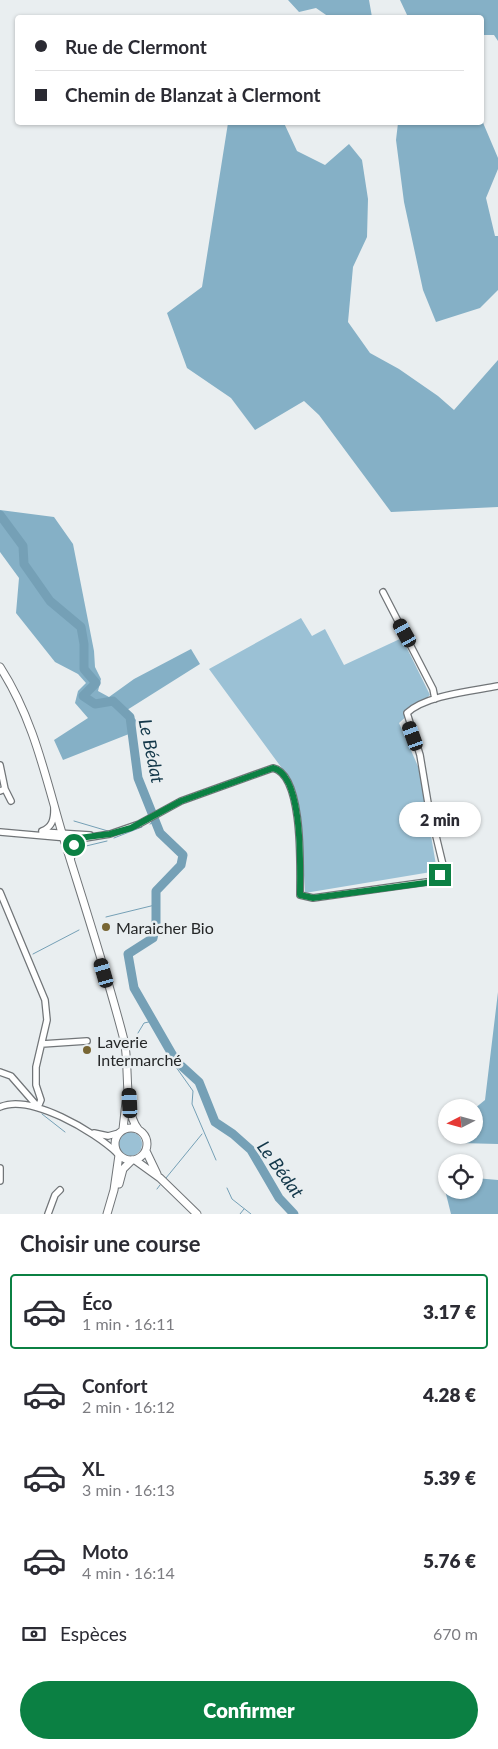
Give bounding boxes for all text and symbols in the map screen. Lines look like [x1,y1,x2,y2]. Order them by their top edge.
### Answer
text: Rue de Clermont [65,35,207,58]
text: Chemin de Blanzat à Clermont [65,83,321,106]
car [391,616,418,650]
water label: Le Bédat [134,717,170,786]
car [400,719,425,753]
callout: 2 min [399,802,481,838]
text: 2 min [420,810,460,829]
route start [63,834,85,856]
route end [429,864,451,886]
place label: Maraicher Bio [116,918,214,937]
marker: Maraicher Bio [100,921,112,933]
car [92,957,115,989]
place label: Laverie Intermarché [97,1032,182,1069]
marker: Laverie Intermarché [81,1044,93,1056]
car [121,1088,138,1118]
north arrow [438,1099,482,1144]
map controls [438,1099,483,1199]
water label: Le Bédat [253,1136,309,1202]
button: locate [438,1154,483,1199]
text: Choisir une course [20,1230,201,1257]
icon: car [22,1289,67,1334]
text: Éco [82,1291,112,1314]
text: 3.17 € [423,1300,476,1323]
text: 1 min · 16:11 [82,1314,175,1333]
icon: car [22,1372,67,1417]
text: Confort [82,1374,147,1397]
text: 4.28 € [423,1383,476,1406]
text: 2 min · 16:12 [82,1397,175,1416]
icon: car [22,1455,67,1500]
text: XL [82,1457,105,1480]
text: 5.39 € [423,1466,476,1489]
text: 3 min · 16:13 [82,1480,175,1499]
icon: car [22,1538,67,1583]
text: Moto [82,1540,128,1563]
text: 5.76 € [423,1549,476,1572]
text: 4 min · 16:14 [82,1563,175,1582]
icon: cash [20,1620,48,1648]
text: Espèces [60,1622,127,1645]
text: 670 m [433,1624,478,1643]
button: Confirmer [20,1681,478,1739]

